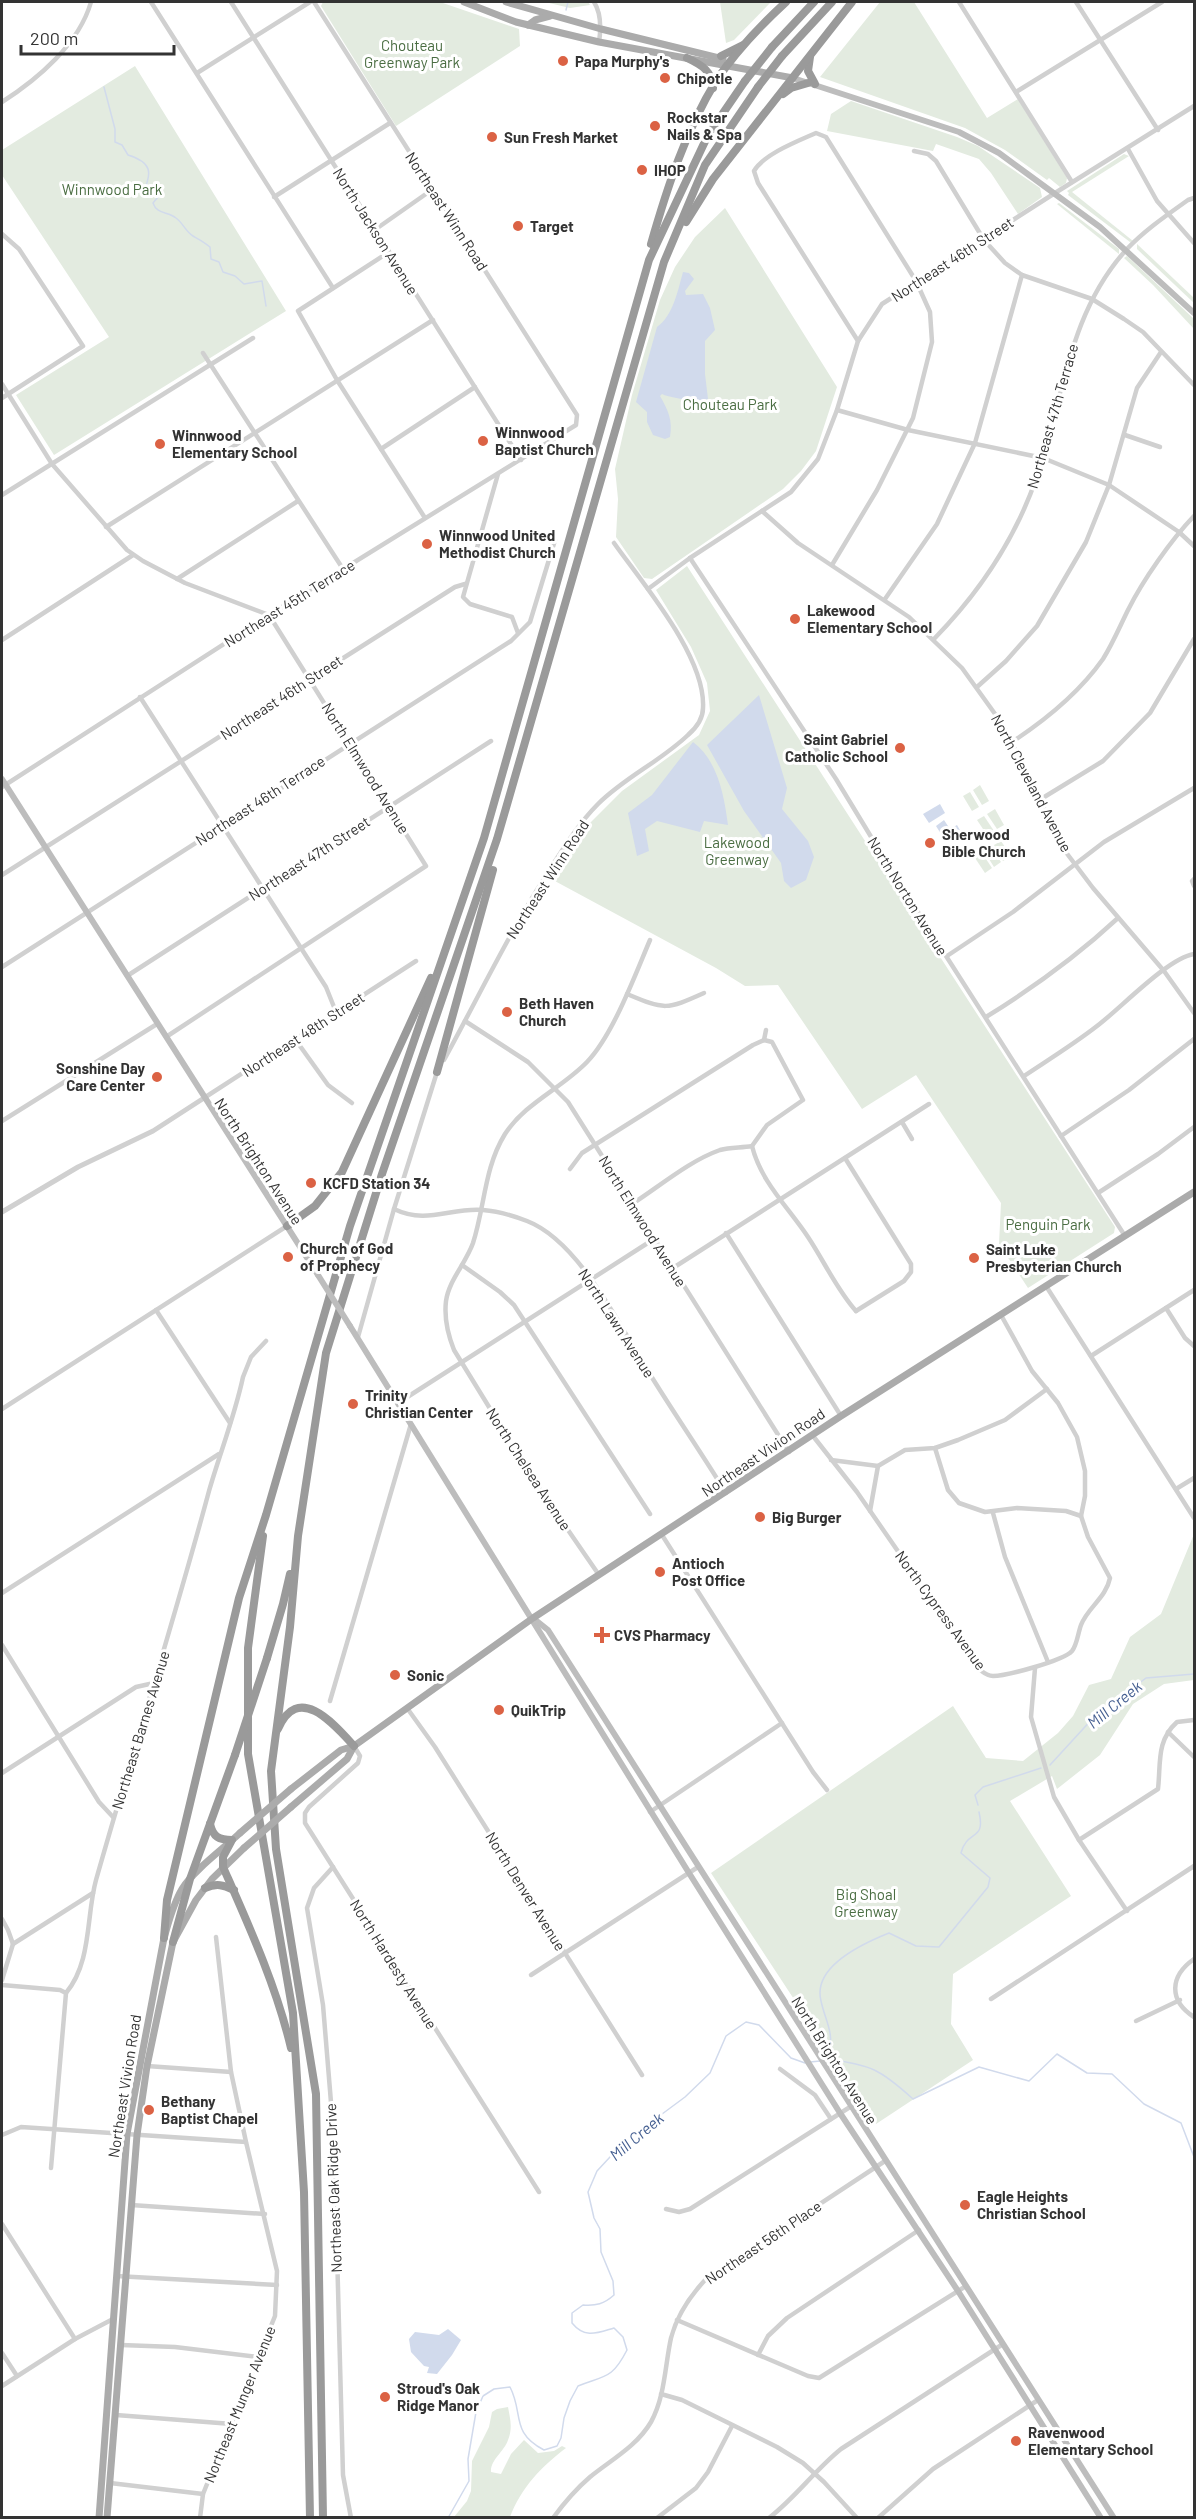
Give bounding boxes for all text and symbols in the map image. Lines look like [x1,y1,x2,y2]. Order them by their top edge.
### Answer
scale bar [21,18,174,56]
text: 200 m [30,27,78,49]
park label: Chouteau Greenway Park [364,36,461,71]
place label: Papa Murphy's [575,52,670,70]
marker: Papa Murphy's [556,54,570,68]
place label: Chipotle [677,69,732,87]
marker: Chipotle [658,71,672,85]
place label: Rockstar Nails & Spa [667,108,742,143]
marker: Rockstar Nails & Spa [648,119,662,133]
place label: Sun Fresh Market [504,128,618,146]
marker: Sun Fresh Market [485,130,499,144]
street label: Northeast Winn Road [402,148,492,274]
place label: IHOP [654,161,686,179]
marker: IHOP [635,163,649,177]
street label: North Jackson Avenue [330,164,422,298]
park label: Winnwood Park [62,180,163,198]
street label: Northeast 46th Street [887,213,1017,305]
place label: Target [530,217,574,235]
marker: Target [511,219,525,233]
street label: Northeast 47th Terrace [1023,341,1081,491]
park label: Chouteau Park [683,395,778,413]
place label: Winnwood Baptist Church [495,423,594,458]
place label: Winnwood Elementary School [172,426,297,461]
marker: Winnwood Baptist Church [476,434,490,448]
marker: Winnwood Elementary School [153,437,167,451]
place label: Winnwood United Methodist Church [439,526,556,561]
marker: Winnwood United Methodist Church [420,537,434,551]
street label: Northeast 45th Terrace [220,555,358,651]
place label: Lakewood Elementary School [807,601,932,636]
marker: Lakewood Elementary School [788,612,802,626]
street label: Northeast 46th Street [216,651,346,743]
street label: North Elmwood Avenue [318,699,414,837]
street label: North Cleveland Avenue [988,711,1076,855]
place label: Saint Gabriel Catholic School [785,730,888,765]
marker: Saint Gabriel Catholic School [893,741,907,755]
street label: Northeast 46th Terrace [192,751,328,849]
street label: Northeast 47th Street [245,812,373,904]
street label: Northeast Winn Road [502,816,592,942]
place label: Sherwood Bible Church [942,825,1026,860]
park label: Lakewood Greenway [704,833,770,868]
street label: North Norton Avenue [864,833,952,959]
marker: Sherwood Bible Church [923,836,937,850]
street label: Northeast 48th Street [238,988,368,1080]
place label: Beth Haven Church [519,994,594,1029]
marker: Beth Haven Church [500,1005,514,1019]
place label: Sonshine Day Care Center [56,1059,145,1094]
marker: Sonshine Day Care Center [150,1070,164,1084]
street label: North Brighton Avenue [211,1094,307,1228]
street label: North Elmwood Avenue [595,1152,691,1290]
place label: KCFD Station 34 [323,1174,430,1192]
marker: KCFD Station 34 [304,1176,318,1190]
park label: Penguin Park [1005,1215,1091,1233]
place label: Church of God of Prophecy [300,1239,393,1274]
place label: Saint Luke Presbyterian Church [986,1240,1122,1275]
marker: Church of God of Prophecy [281,1250,295,1264]
marker: Saint Luke Presbyterian Church [967,1251,981,1265]
street label: North Lawn Avenue [575,1265,659,1381]
place label: Trinity Christian Center [365,1386,473,1421]
marker: Trinity Christian Center [346,1397,360,1411]
street label: North Chelsea Avenue [483,1404,575,1534]
street label: Northeast Vivion Road [698,1404,828,1500]
place label: Big Burger [772,1508,842,1526]
marker: Big Burger [753,1510,767,1524]
street label: North Cypress Avenue [892,1547,990,1673]
place label: Antioch Post Office [672,1554,745,1589]
marker: Antioch Post Office [653,1565,667,1579]
place label: CVS Pharmacy [614,1626,711,1644]
marker: CVS Pharmacy [595,1628,609,1642]
street label: Northeast Barnes Avenue [107,1649,173,1811]
place label: Sonic [407,1666,444,1684]
marker: Sonic [388,1668,402,1682]
water label: Mill Creek [1083,1676,1145,1732]
place label: QuikTrip [511,1701,566,1719]
marker: QuikTrip [492,1703,506,1717]
street label: North Denver Avenue [482,1828,570,1954]
park label: Big Shoal Greenway [834,1885,898,1920]
street label: North Hardesty Avenue [347,1896,441,2032]
street label: North Brighton Avenue [788,1993,882,2127]
street label: Northeast Vivion Road [104,2013,144,2159]
place label: Bethany Baptist Chapel [161,2092,258,2127]
marker: Bethany Baptist Chapel [142,2103,156,2117]
street label: Northeast Oak Ridge Drive [321,2103,345,2273]
water label: Mill Creek [605,2108,667,2164]
place label: Eagle Heights Christian School [977,2187,1086,2222]
street label: Northeast 56th Place [701,2196,825,2288]
marker: Eagle Heights Christian School [958,2198,972,2212]
street label: Northeast Munger Avenue [199,2323,279,2485]
place label: Stroud's Oak Ridge Manor [397,2379,480,2414]
marker: Stroud's Oak Ridge Manor [378,2390,392,2404]
place label: Ravenwood Elementary School [1028,2423,1153,2458]
marker: Ravenwood Elementary School [1009,2434,1023,2448]

